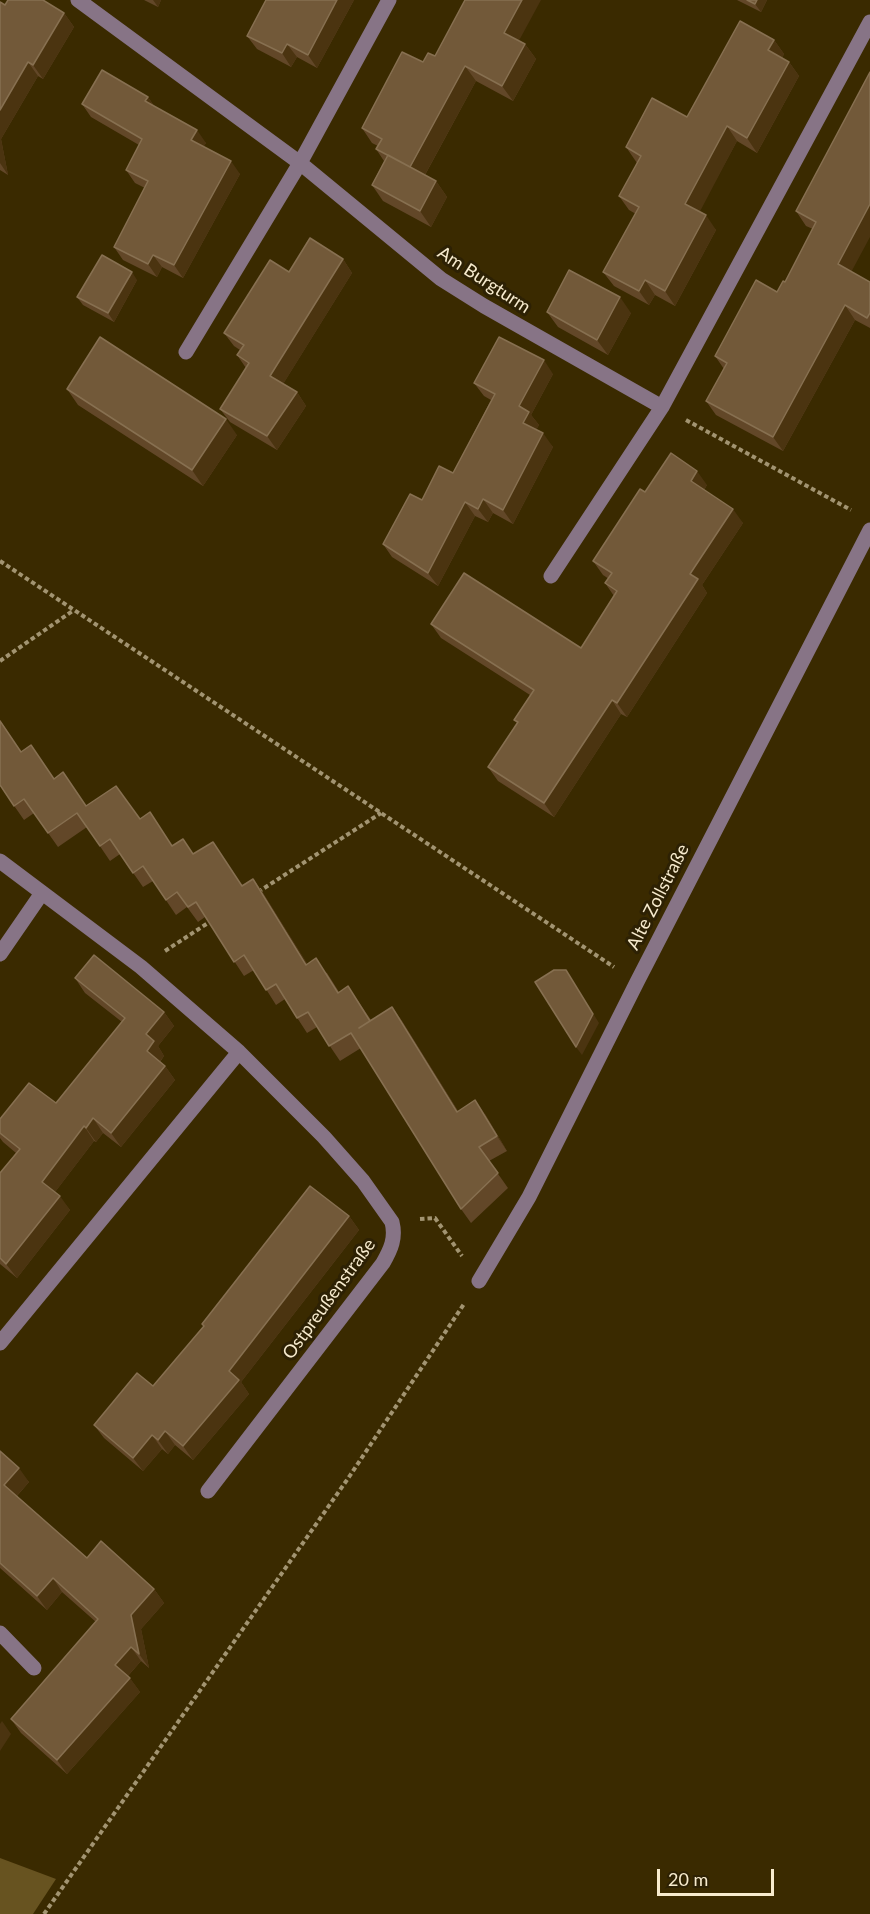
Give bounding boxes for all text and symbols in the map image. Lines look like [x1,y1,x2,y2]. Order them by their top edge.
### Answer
street label: Am Burgturm [433,242,535,318]
street label: Alte Zollstraße [622,841,694,953]
street label: Ostpreußenstraße [278,1234,380,1364]
scale bar [660,1857,777,1895]
text: 20 m [668,1868,708,1890]

